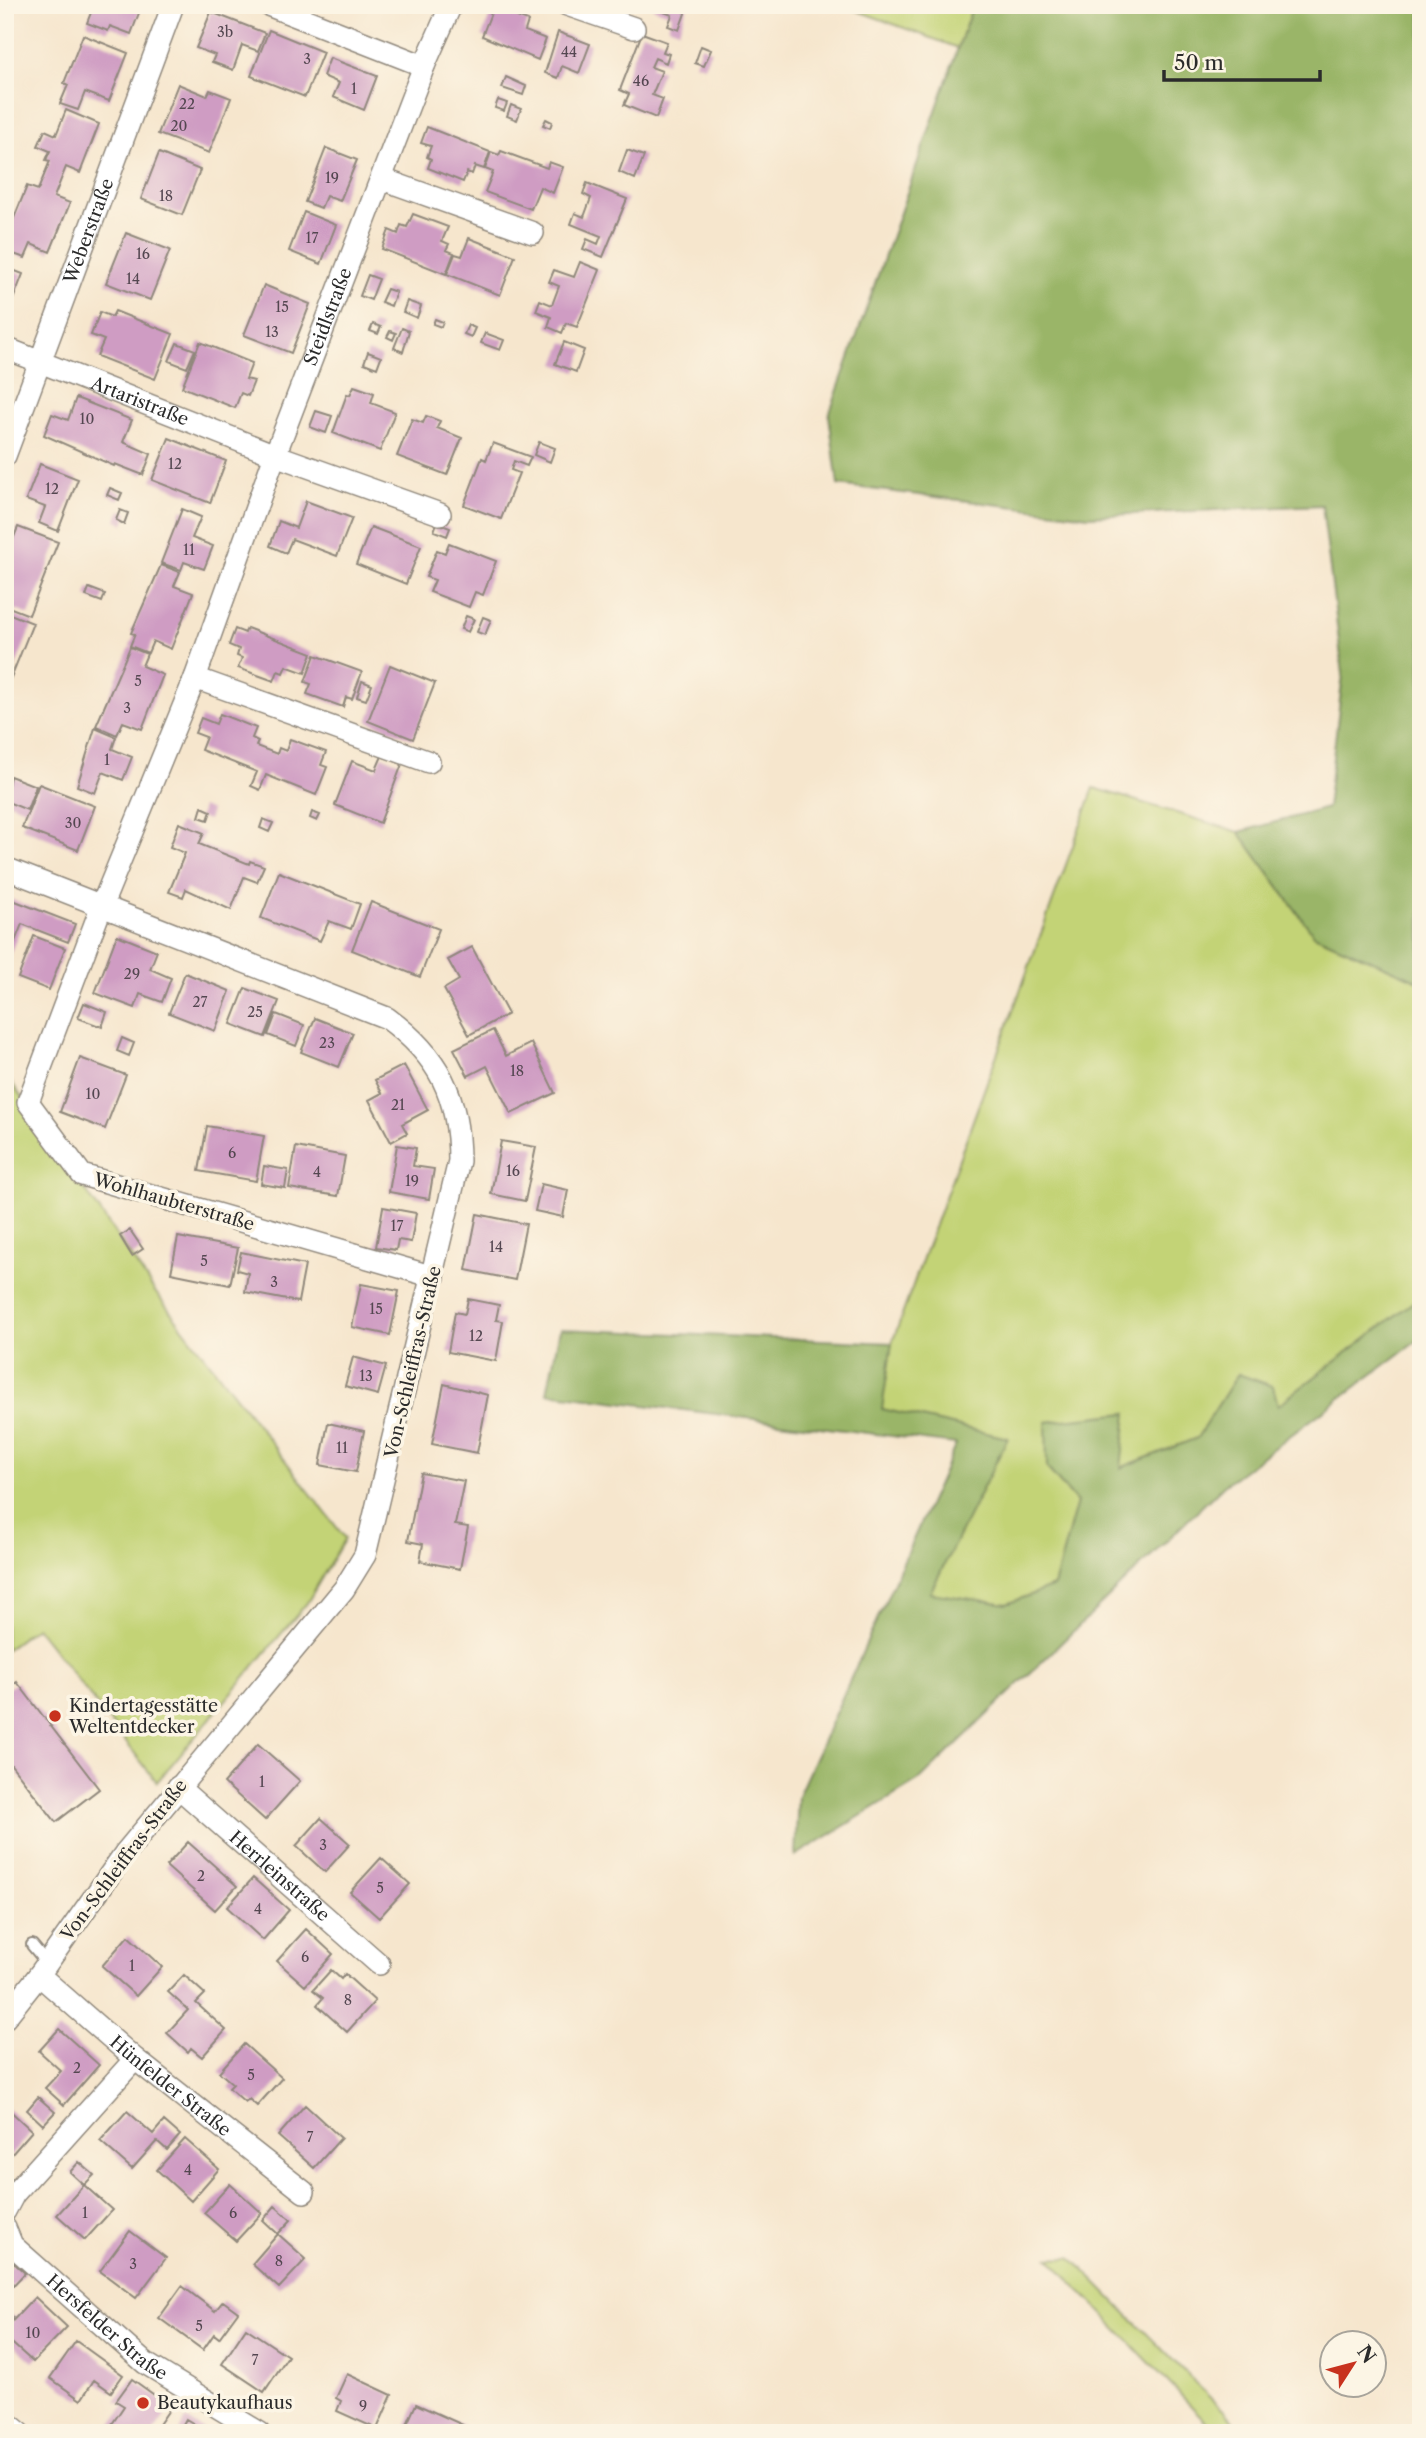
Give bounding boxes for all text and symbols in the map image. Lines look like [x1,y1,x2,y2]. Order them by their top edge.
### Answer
house number: 3b [217,23,233,41]
scale bar [1164,38,1319,82]
house number: 44 [561,43,577,61]
house number: 3 [303,50,311,68]
text: 50 m [1174,50,1224,75]
house number: 46 [633,72,649,90]
house number: 1 [351,80,357,98]
house number: 22 [179,95,195,113]
house number: 20 [171,117,188,135]
house number: 19 [325,169,339,187]
street label: Weberstraße [59,175,118,288]
house number: 18 [159,187,173,205]
house number: 17 [306,229,318,247]
house number: 16 [136,245,150,263]
street label: Steidlstraße [299,265,357,369]
house number: 14 [126,270,140,288]
house number: 15 [275,298,289,316]
house number: 13 [265,323,279,341]
street label: Artaristraße [87,372,192,431]
house number: 10 [80,410,94,428]
house number: 12 [168,455,182,473]
house number: 12 [45,480,59,498]
house number: 11 [183,541,195,559]
house number: 5 [134,672,142,690]
house number: 3 [123,699,131,717]
house number: 1 [104,751,110,769]
house number: 30 [65,814,81,832]
house number: 29 [124,965,140,983]
house number: 27 [193,993,208,1011]
house number: 25 [247,1003,263,1021]
house number: 23 [319,1034,335,1052]
house number: 18 [510,1062,524,1080]
house number: 10 [86,1085,100,1103]
house number: 21 [391,1096,405,1114]
house number: 6 [228,1144,236,1162]
house number: 16 [506,1162,520,1180]
house number: 4 [313,1163,321,1181]
street label: Wohlhaubterstraße [90,1168,257,1235]
house number: 19 [405,1172,419,1190]
house number: 17 [391,1217,403,1235]
house number: 14 [489,1238,503,1256]
house number: 5 [200,1252,208,1270]
street label: Von-Schleiffras-Straße [380,1264,446,1461]
house number: 3 [270,1273,278,1291]
house number: 15 [369,1300,383,1318]
house number: 12 [469,1327,483,1345]
house number: 13 [359,1367,373,1385]
house number: 11 [336,1439,348,1457]
place label: Kindertagesstätte Weltentdecker [68,1695,218,1738]
marker: Kindertagesstätte Weltentdecker [47,1708,63,1724]
house number: 1 [259,1773,265,1791]
street label: Von-Schleiffras-Straße [55,1775,192,1946]
street label: Herrleinstraße [225,1826,334,1926]
house number: 3 [319,1836,327,1854]
house number: 2 [197,1867,205,1885]
house number: 5 [376,1879,384,1897]
house number: 4 [254,1900,262,1918]
house number: 6 [301,1948,309,1966]
house number: 1 [129,1957,135,1975]
house number: 8 [344,1991,352,2009]
street label: Hünfelder Straße [105,2031,235,2141]
house number: 2 [73,2059,81,2077]
house number: 5 [247,2066,255,2084]
house number: 7 [307,2128,314,2146]
house number: 4 [184,2161,192,2179]
house number: 1 [82,2204,88,2222]
house number: 6 [229,2204,237,2222]
house number: 8 [275,2252,283,2270]
house number: 3 [129,2255,137,2273]
street label: Hersfelder Straße [42,2270,171,2385]
house number: 5 [195,2317,203,2335]
house number: 10 [26,2324,40,2342]
north arrow [1318,2330,1388,2400]
text: N [1352,2341,1381,2368]
house number: 7 [252,2351,259,2369]
place label: Beautykaufhaus [157,2392,293,2414]
marker: Beautykaufhaus [135,2395,151,2411]
house number: 9 [359,2397,367,2415]

